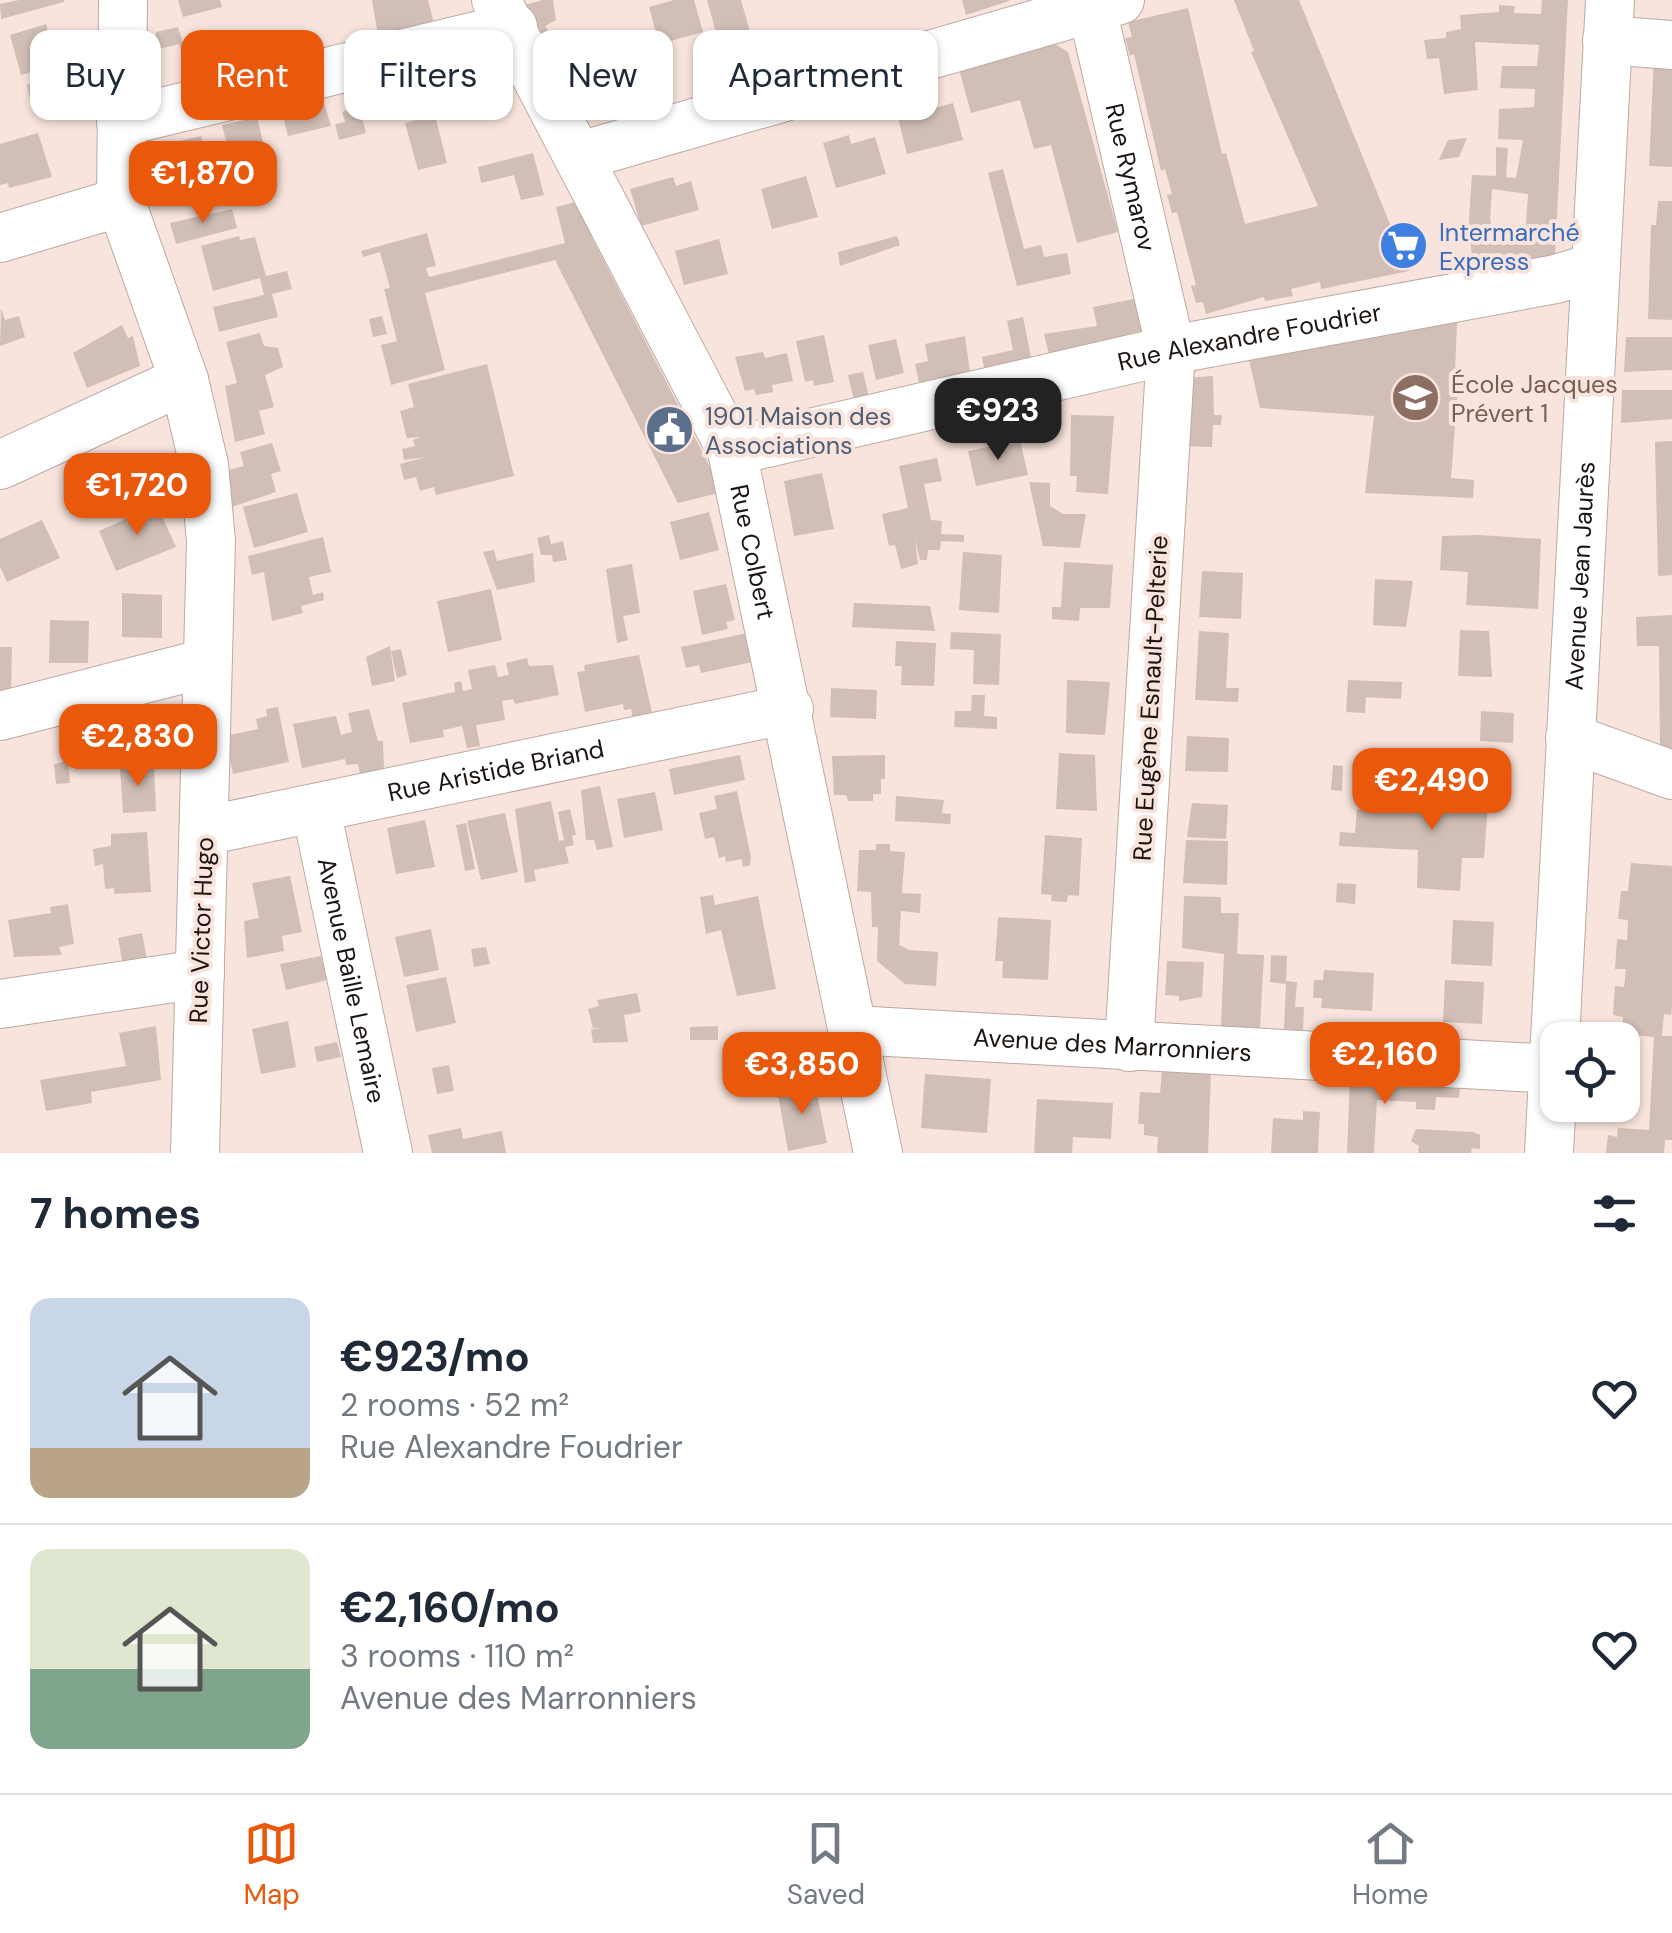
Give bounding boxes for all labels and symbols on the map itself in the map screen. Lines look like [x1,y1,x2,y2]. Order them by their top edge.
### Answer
street label: Rue Rymarov [1097,100,1164,255]
pin: €1,870 [122,141,284,226]
place label: Intermarché Express [1439,216,1580,278]
supermarket icon: Intermarché Express [1378,220,1430,272]
street label: Rue Alexandre Foudrier [1114,296,1384,379]
place label: École Jacques Prévert 1 [1451,368,1618,430]
school or university icon: École Jacques Prévert 1 [1390,372,1442,424]
pin: €923 [939,378,1057,463]
place label: 1901 Maison des Associations [705,400,891,462]
public building icon: 1901 Maison des Associations [644,404,696,456]
pin: €1,720 [56,453,218,538]
street label: Avenue Jean Jaurès [1558,461,1603,691]
street label: Rue Colbert [722,481,783,623]
street label: Rue Eugène Esnault-Pelterie [1125,534,1176,862]
pin: €2,830 [57,704,219,789]
street label: Rue Aristide Briand [385,732,607,809]
pin: €2,490 [1351,748,1513,833]
street label: Rue Victor Hugo [182,836,221,1024]
street label: Avenue Baille Lemaire [310,855,393,1106]
street label: Avenue des Marronniers [972,1021,1253,1069]
pin: €2,160 [1304,1022,1466,1107]
pin: €3,850 [721,1032,883,1117]

